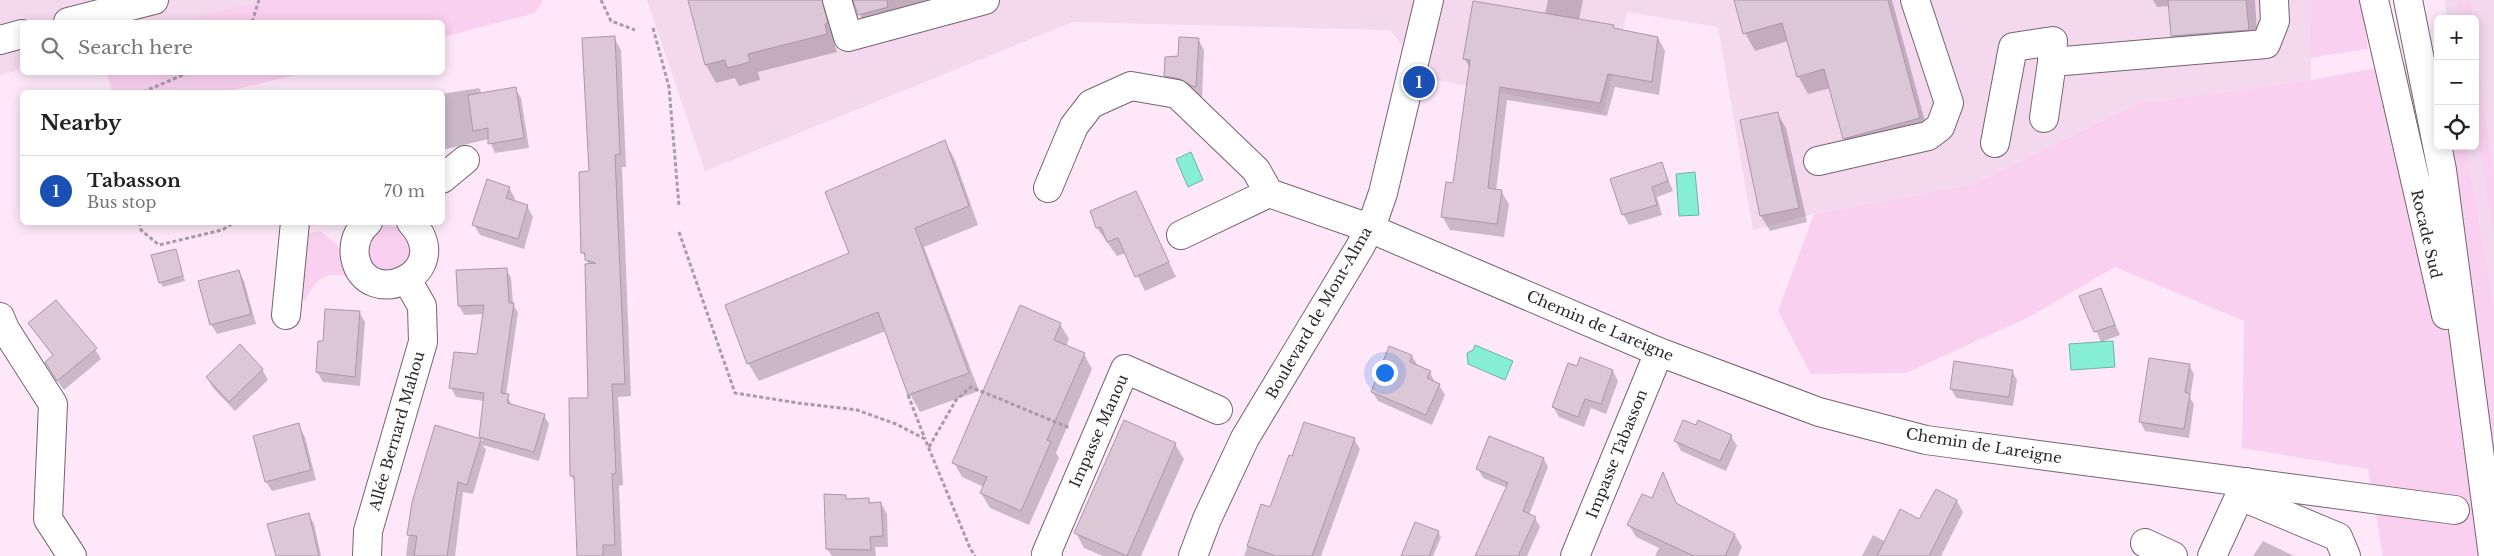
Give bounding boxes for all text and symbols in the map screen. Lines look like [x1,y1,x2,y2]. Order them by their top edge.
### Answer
map controls [2434,15,2479,150]
button: + [2434,15,2479,60]
search box [20,20,445,75]
icon: search [38,34,66,62]
text: Search here [78,36,193,59]
button: − [2434,60,2479,105]
pin: 1 [1403,63,1435,101]
button: locate [2434,105,2479,150]
text: Nearby [40,110,121,136]
text: Tabasson [87,169,181,192]
text: 1 [53,181,59,201]
text: 70 m [384,181,425,201]
street label: Rocade Sud [2407,188,2446,280]
text: Bus stop [87,192,156,212]
street label: Boulevard de Mont-Alma [1261,223,1376,402]
street label: Chemin de Lareigne [1524,286,1676,365]
street label: Allée Bernard Mahou [364,349,428,514]
your location [1372,360,1398,386]
street label: Impasse Manou [1065,371,1132,490]
street label: Impasse Tabasson [1582,386,1651,521]
street label: Chemin de Lareigne [1905,424,2063,467]

